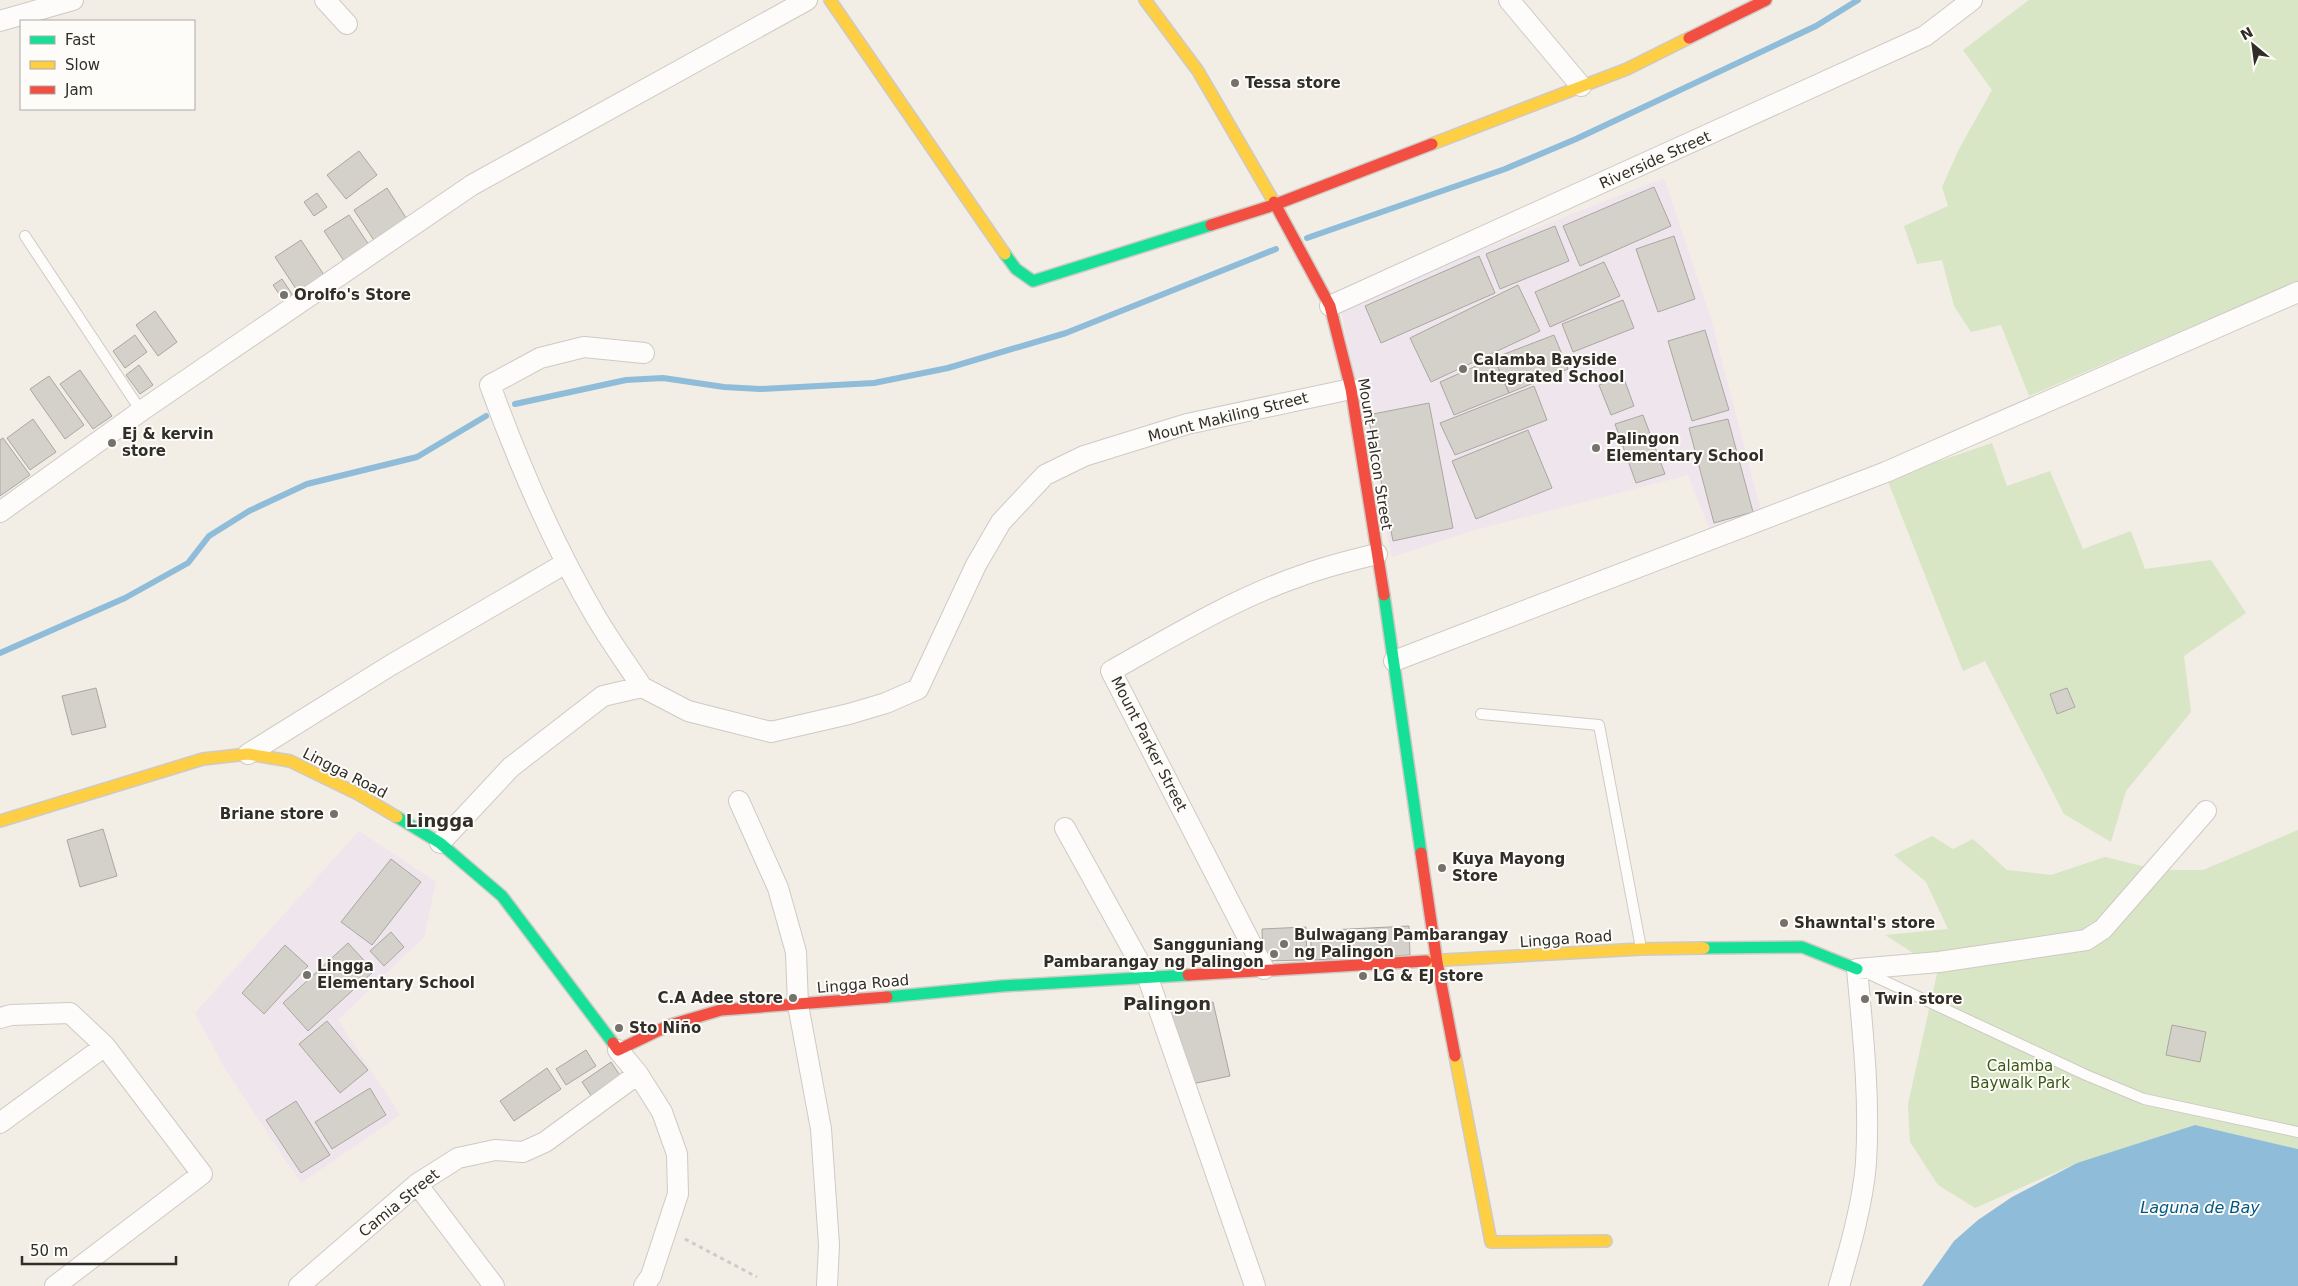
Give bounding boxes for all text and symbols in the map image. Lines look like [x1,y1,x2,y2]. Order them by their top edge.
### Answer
legend [20,20,195,110]
north arrow [2228,20,2278,70]
text: N [2238,24,2256,43]
text: Fast [65,31,95,49]
text: Slow [65,56,100,74]
place label: Tessa store [1245,74,1341,92]
marker: Tessa store [1229,77,1241,89]
text: Jam [64,81,93,99]
street label: Riverside Street [1597,127,1714,193]
place label: Orolfo's Store [294,286,411,304]
marker: Orolfo's Store [278,289,290,301]
place label: Calamba Bayside Integrated School [1473,351,1624,386]
marker: Calamba Bayside Integrated School [1457,363,1469,375]
street label: Mount Halcon Street [1354,377,1396,531]
street label: Mount Makiling Street [1146,388,1310,446]
place label: Ej & kervin store [122,425,214,460]
place label: Palingon Elementary School [1606,430,1764,465]
marker: Ej & kervin store [106,437,118,449]
marker: Palingon Elementary School [1590,442,1602,454]
street label: Mount Parker Street [1107,673,1191,815]
street label: Lingga Road [300,744,390,802]
place label: Briane store [220,805,324,823]
marker: Briane store [328,808,340,820]
district label: Lingga [406,810,474,831]
place label: Kuya Mayong Store [1452,850,1565,885]
marker: Kuya Mayong Store [1436,862,1448,874]
place label: Shawntal's store [1794,914,1935,932]
marker: Shawntal's store [1778,917,1790,929]
place label: Bulwagang Pambarangay ng Palingon [1294,926,1509,961]
street label: Lingga Road [1519,927,1613,951]
place label: Sangguniang Pambarangay ng Palingon [1043,936,1264,971]
marker: Bulwagang Pambarangay ng Palingon [1278,938,1290,950]
marker: Sangguniang Pambarangay ng Palingon [1268,948,1280,960]
place label: Lingga Elementary School [317,957,475,992]
place label: LG & EJ store [1373,967,1483,985]
marker: Lingga Elementary School [301,969,313,981]
marker: LG & EJ store [1357,970,1369,982]
street label: Lingga Road [816,971,910,997]
place label: C.A Adee store [658,989,783,1007]
place label: Twin store [1875,990,1962,1008]
marker: C.A Adee store [787,992,799,1004]
district label: Palingon [1123,993,1211,1014]
marker: Twin store [1859,993,1871,1005]
place label: Sto Niño [629,1019,701,1037]
marker: Sto Niño [613,1022,625,1034]
park label: Calamba Baywalk Park [1970,1057,2070,1092]
street label: Camia Street [355,1165,443,1241]
water label: Laguna de Bay [2140,1198,2260,1217]
scale bar [22,1234,176,1266]
text: 50 m [30,1242,68,1260]

